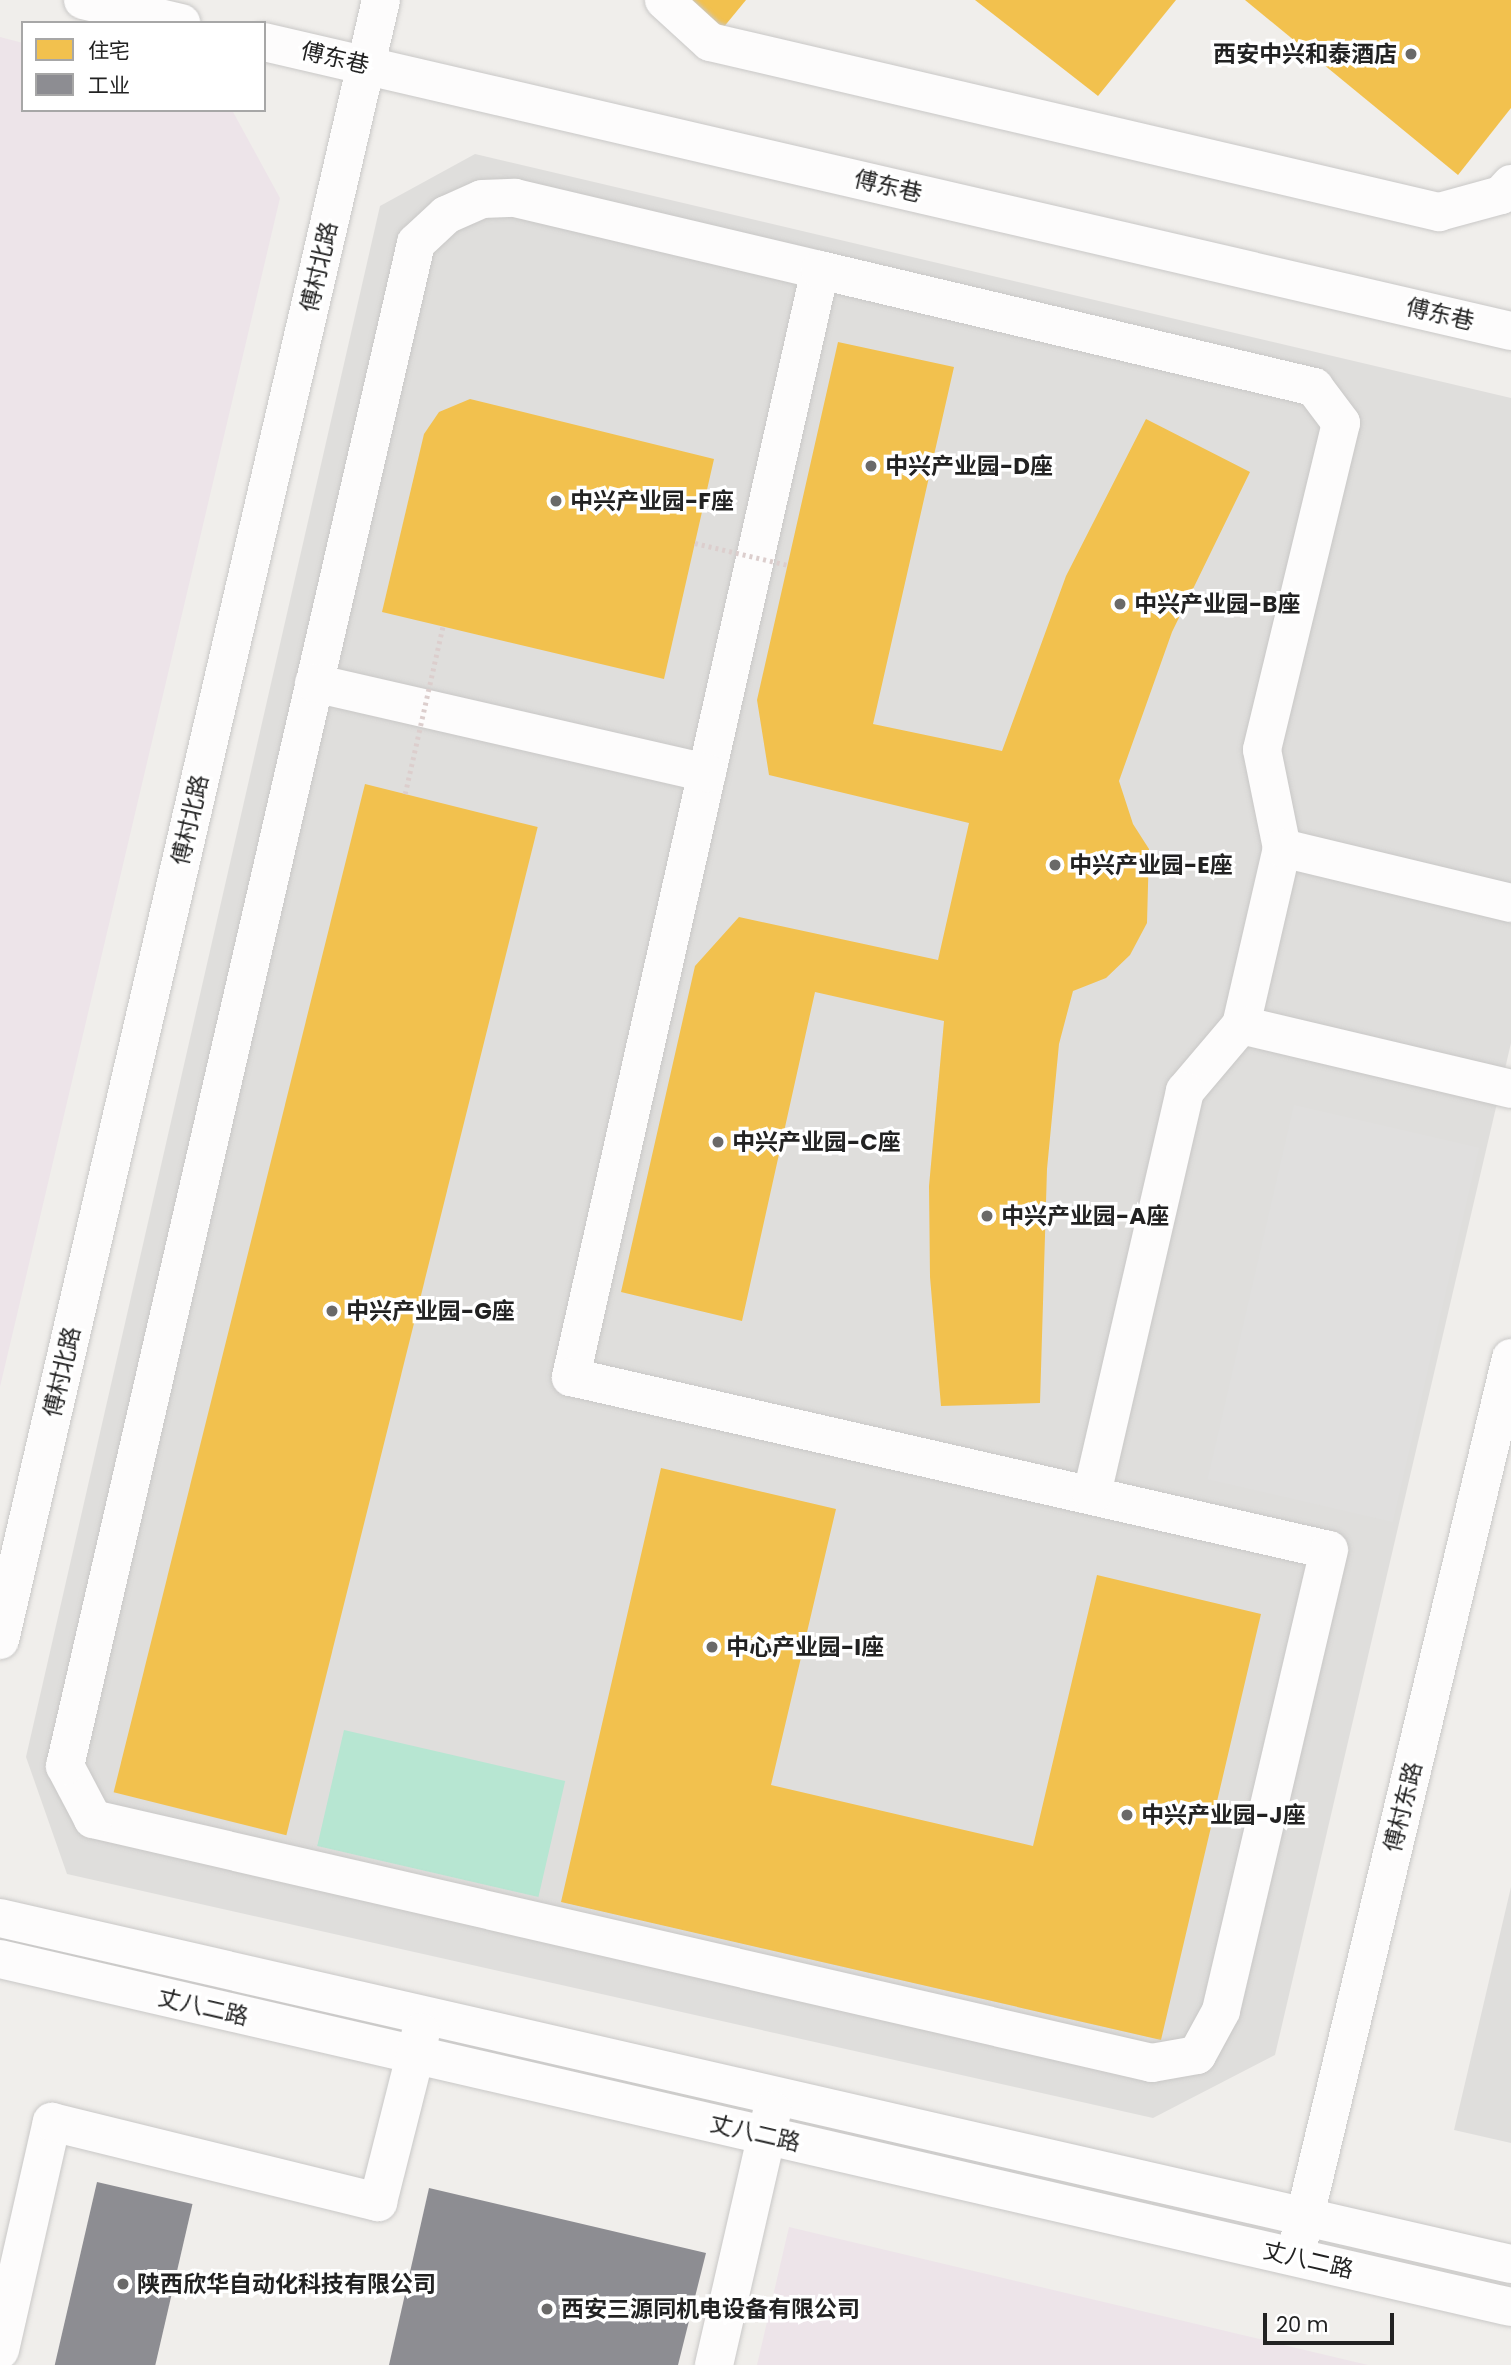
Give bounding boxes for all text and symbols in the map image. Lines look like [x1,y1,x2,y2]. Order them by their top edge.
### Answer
legend [21,21,266,112]
text: 住宅 [88,36,130,65]
street label: 傅东巷 [298,37,372,79]
place label: 西安中兴和泰酒店 [1213,40,1397,68]
marker: 西安中兴和泰酒店 [1403,46,1419,62]
text: 工业 [88,71,130,100]
street label: 傅东巷 [851,165,925,207]
street label: 傅村北路 [295,219,343,315]
street label: 傅东巷 [1403,293,1477,335]
place label: 中兴产业园-D座 [885,452,1053,480]
marker: 中兴产业园-D座 [863,458,879,474]
place label: 中兴产业园-F座 [570,487,734,515]
marker: 中兴产业园-F座 [548,493,564,509]
place label: 中兴产业园-B座 [1134,590,1300,618]
marker: 中兴产业园-B座 [1112,596,1128,612]
street label: 傅村北路 [166,772,214,868]
place label: 中兴产业园-E座 [1069,851,1233,879]
marker: 中兴产业园-E座 [1047,857,1063,873]
place label: 中兴产业园-C座 [732,1128,901,1156]
marker: 中兴产业园-C座 [710,1134,726,1150]
place label: 中兴产业园-A座 [1001,1202,1169,1230]
marker: 中兴产业园-A座 [979,1208,995,1224]
place label: 中兴产业园-G座 [346,1297,515,1325]
marker: 中兴产业园-G座 [324,1303,340,1319]
street label: 傅村北路 [38,1324,86,1420]
place label: 中心产业园-I座 [726,1633,884,1661]
marker: 中心产业园-I座 [704,1639,720,1655]
street label: 傅村东路 [1378,1759,1428,1855]
place label: 中兴产业园-J座 [1141,1801,1306,1829]
marker: 中兴产业园-J座 [1119,1807,1135,1823]
street label: 丈八二路 [155,1983,251,2031]
street label: 丈八二路 [707,2109,803,2157]
street label: 丈八二路 [1260,2236,1356,2284]
place label: 陕西欣华自动化科技有限公司 [137,2270,436,2298]
marker: 陕西欣华自动化科技有限公司 [115,2276,131,2292]
place label: 西安三源同机电设备有限公司 [561,2295,860,2323]
scale bar [1266,2298,1397,2342]
marker: 西安三源同机电设备有限公司 [539,2301,555,2317]
text: 20 m [1276,2310,1329,2339]

